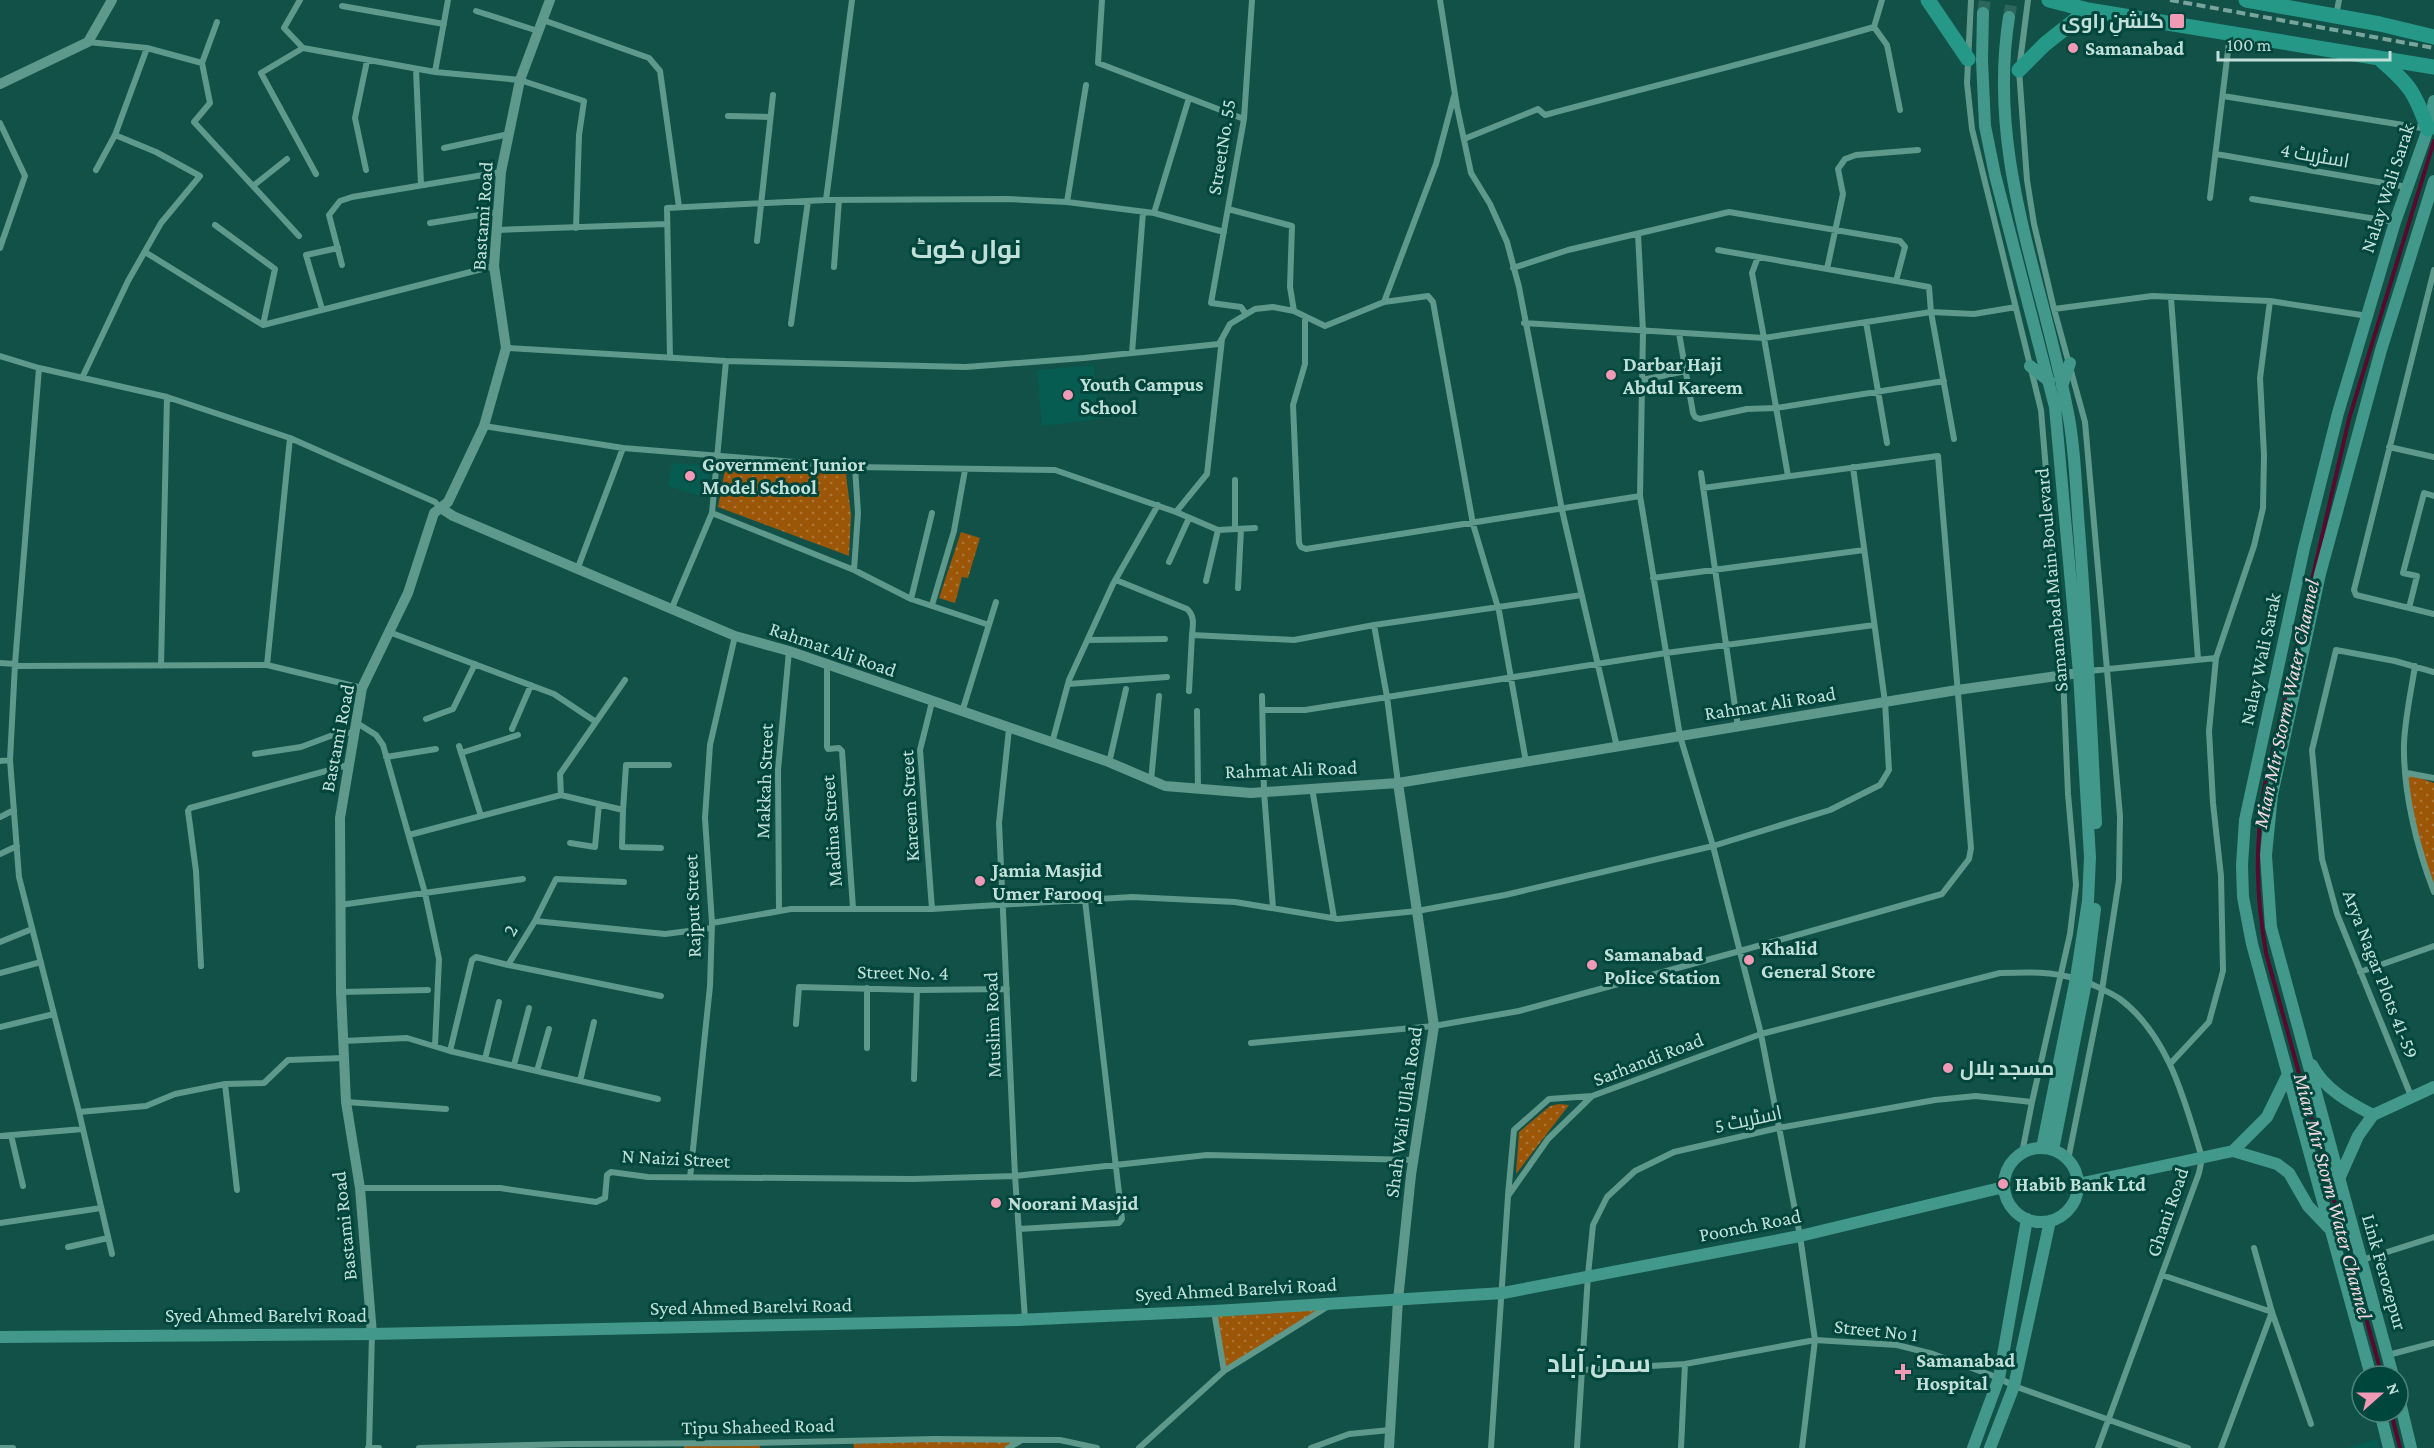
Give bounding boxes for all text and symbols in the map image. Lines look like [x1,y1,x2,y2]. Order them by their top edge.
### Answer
place label: گلشنِ راوی [2062,10,2164,36]
marker: گلشنِ راوی [2168,12,2186,30]
scale bar [2218,24,2390,62]
text: 100 m [2227,35,2272,55]
place label: Samanabad [2085,37,2184,59]
marker: Samanabad [2066,41,2080,55]
street label: StreetNo. 55 [1203,98,1239,196]
street label: Nalay Wali Sarak [2356,120,2419,256]
street label: اسٹریٹ 4 [2279,138,2351,173]
street label: Bastami Road [467,160,497,271]
district label: نواں کوٹ [911,235,1021,264]
place label: Darbar Haji Abdul Kareem [1622,353,1743,398]
marker: Darbar Haji Abdul Kareem [1604,368,1618,382]
place label: Youth Campus School [1080,373,1203,418]
marker: Youth Campus School [1061,388,1075,402]
place label: Government Junior Model School [702,453,866,498]
street label: Samanabad Main Boulevard [2030,467,2072,693]
marker: Government Junior Model School [683,469,697,483]
water label: Mian Mir Storm Water Channel [2248,577,2324,832]
street label: Nalay Wali Sarak [2235,590,2286,727]
street label: Rahmat Ali Road [767,617,900,681]
street label: Bastami Road [316,682,358,794]
street label: Rahmat Ali Road [1703,682,1838,724]
street label: Makkah Street [751,723,777,839]
street label: Kareem Street [895,749,923,862]
street label: Rahmat Ali Road [1224,756,1358,782]
street label: Madina Street [816,774,846,888]
street label: Rajput Street [679,854,706,958]
place label: Jamia Masjid Umer Farooq [990,859,1103,904]
marker: Jamia Masjid Umer Farooq [973,874,987,888]
street label: Arya Nagar Plots 41-59 [2338,886,2423,1062]
street label: 2 [498,920,522,940]
place label: Khalid General Store [1761,937,1875,982]
place label: Samanabad Police Station [1604,943,1721,988]
marker: Khalid General Store [1742,953,1756,967]
marker: Samanabad Police Station [1585,958,1599,972]
street label: Street No. 4 [857,960,949,984]
street label: Muslim Road [979,971,1005,1078]
street label: Shah Wali Ullah Road [1380,1025,1426,1199]
street label: Sarhandi Road [1590,1028,1707,1090]
place label: مسجد بلال [1960,1057,2054,1080]
marker: مسجد بلال [1941,1061,1955,1075]
water label: Mian Mir Storm Water Channel [2288,1069,2378,1323]
street label: اسٹریٹ 5 [1712,1101,1784,1138]
street label: N Naizi Street [621,1144,731,1172]
street label: Ghani Road [2141,1164,2193,1260]
street label: Bastami Road [327,1170,361,1282]
place label: Habib Bank Ltd [2015,1173,2146,1195]
marker: Habib Bank Ltd [1996,1177,2010,1191]
place label: Noorani Masjid [1008,1192,1138,1215]
marker: Noorani Masjid [989,1196,1003,1210]
street label: Poonch Road [1697,1204,1803,1246]
street label: Link Ferozepur [2357,1212,2412,1333]
street label: Syed Ahmed Barelvi Road [1134,1273,1338,1306]
street label: Syed Ahmed Barelvi Road [650,1293,853,1320]
street label: Syed Ahmed Barelvi Road [165,1304,368,1327]
street label: Street No 1 [1833,1315,1919,1345]
district label: سمن آباد [1547,1348,1651,1379]
place label: Samanabad Hospital [1916,1349,2015,1394]
marker: Samanabad Hospital [1894,1363,1912,1381]
north arrow [2350,1364,2410,1424]
text: N [2384,1381,2403,1397]
street label: Tipu Shaheed Road [681,1414,835,1439]

